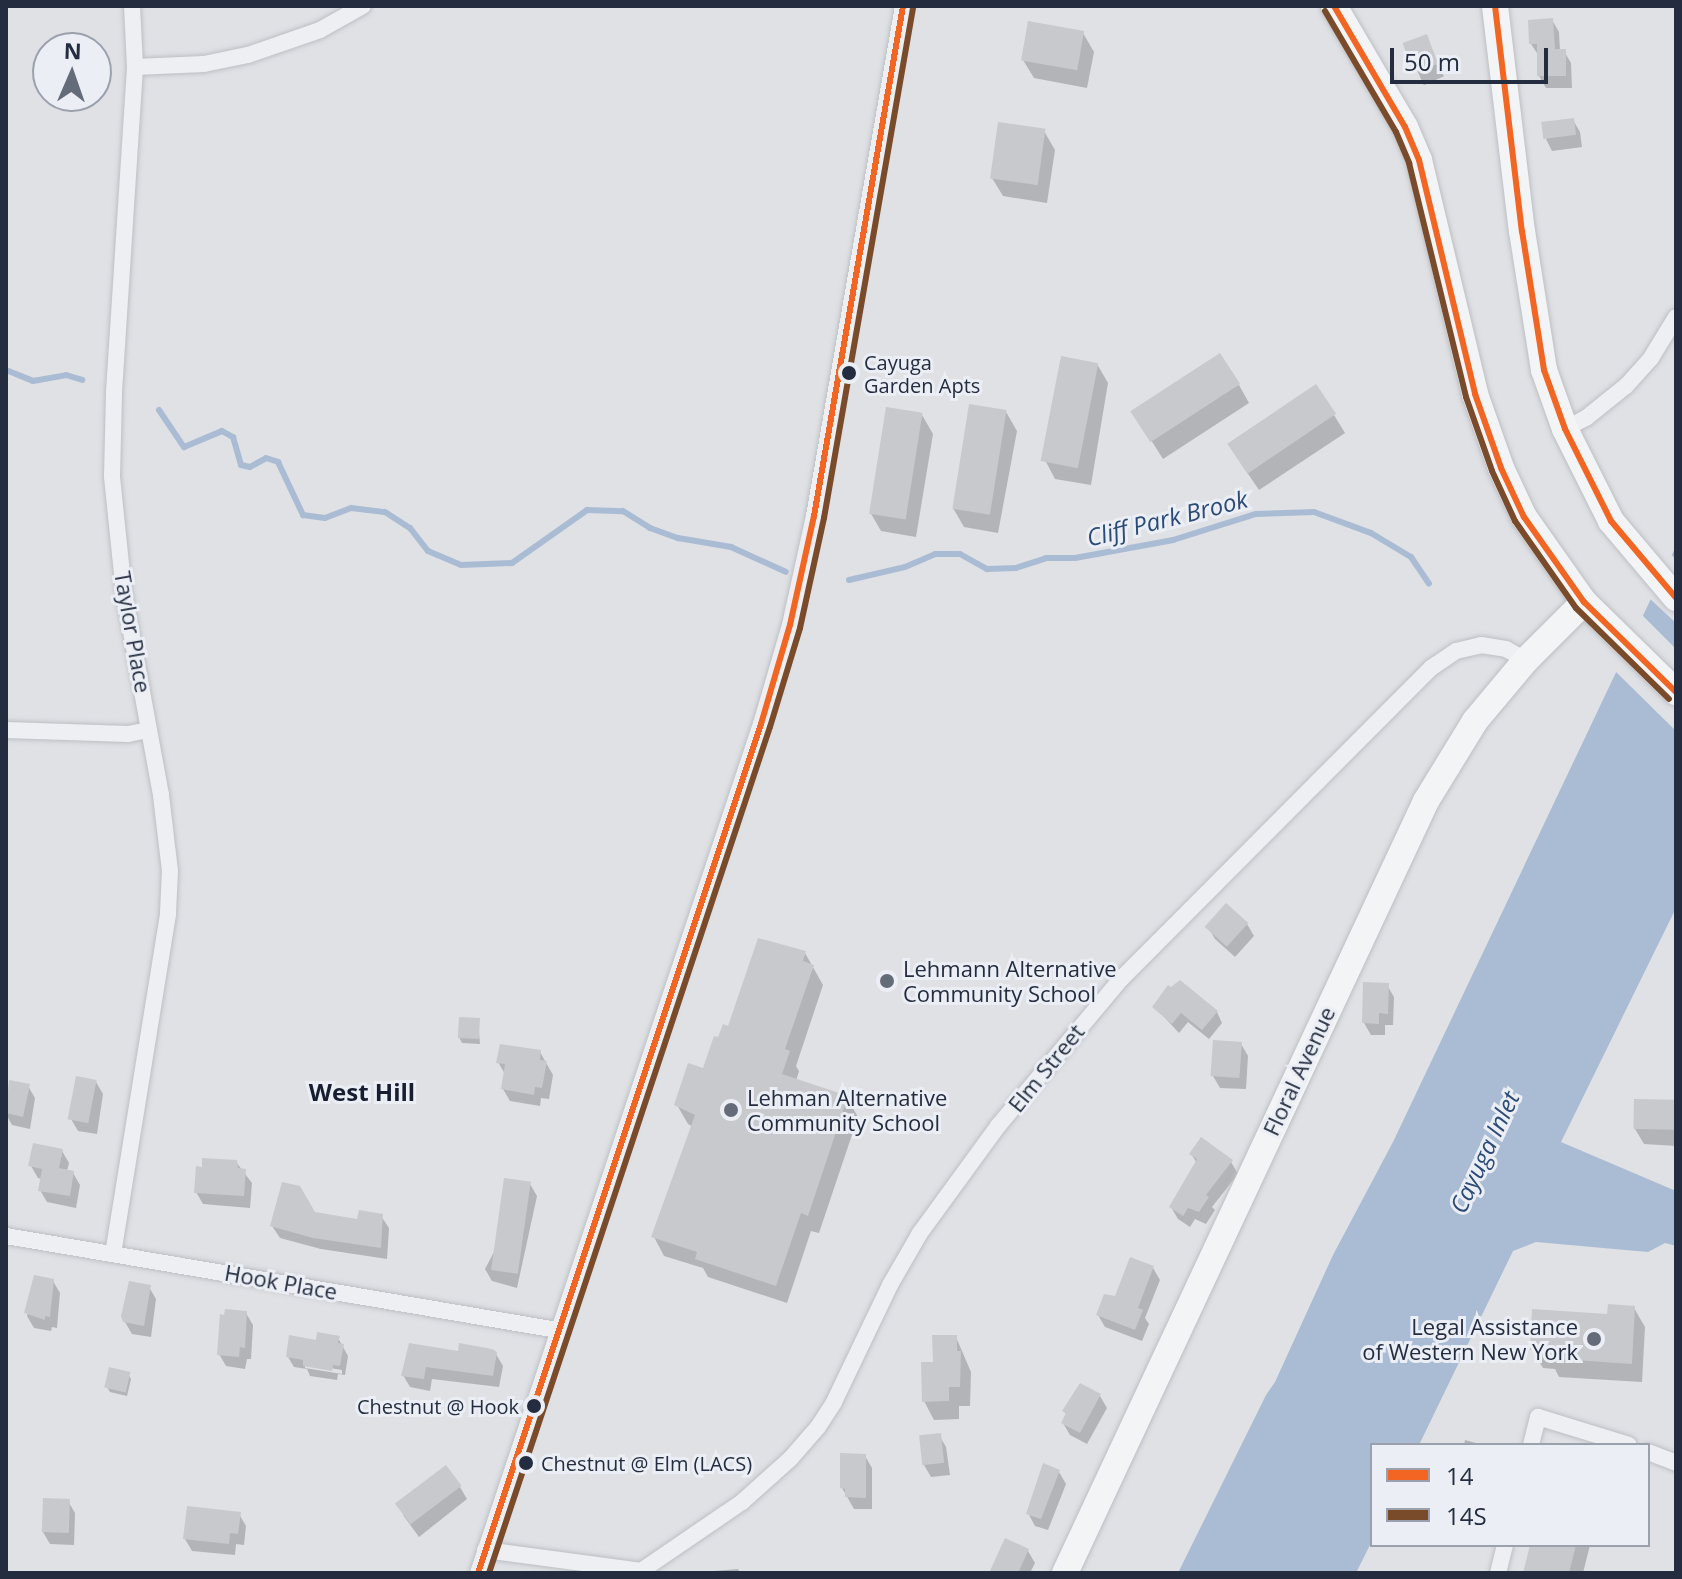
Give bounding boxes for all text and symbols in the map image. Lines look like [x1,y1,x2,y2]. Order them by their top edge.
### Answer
north arrow [32,32,112,112]
scale bar [1394,32,1552,82]
text: N [63,35,82,65]
text: 50 m [1404,45,1460,78]
place label: Cayuga Garden Apts [864,350,980,397]
marker: Cayuga Garden Apts [841,365,857,381]
water label: Cliff Park Brook [1084,484,1250,552]
street label: Taylor Place [109,569,157,695]
place label: Lehmann Alternative Community School [903,955,1117,1006]
marker: Lehmann Alternative Community School [878,972,896,990]
street label: Floral Avenue [1258,1002,1340,1140]
street label: Elm Street [1003,1019,1089,1117]
district label: West Hill [309,1078,415,1106]
place label: Lehman Alternative Community School [747,1084,947,1136]
water label: Cayuga Inlet [1443,1087,1525,1217]
marker: Lehman Alternative Community School [722,1101,740,1119]
street label: Hook Place [223,1259,339,1305]
place label: Legal Assistance of Western New York [1362,1313,1578,1364]
marker: Legal Assistance of Western New York [1585,1330,1603,1348]
place label: Chestnut @ Hook [357,1394,519,1418]
marker: Chestnut @ Hook [526,1398,542,1414]
legend [1370,1443,1650,1547]
place label: Chestnut @ Elm (LACS) [541,1451,752,1475]
marker: Chestnut @ Elm (LACS) [518,1455,534,1471]
text: 14 [1446,1459,1473,1492]
text: 14S [1446,1499,1487,1532]

